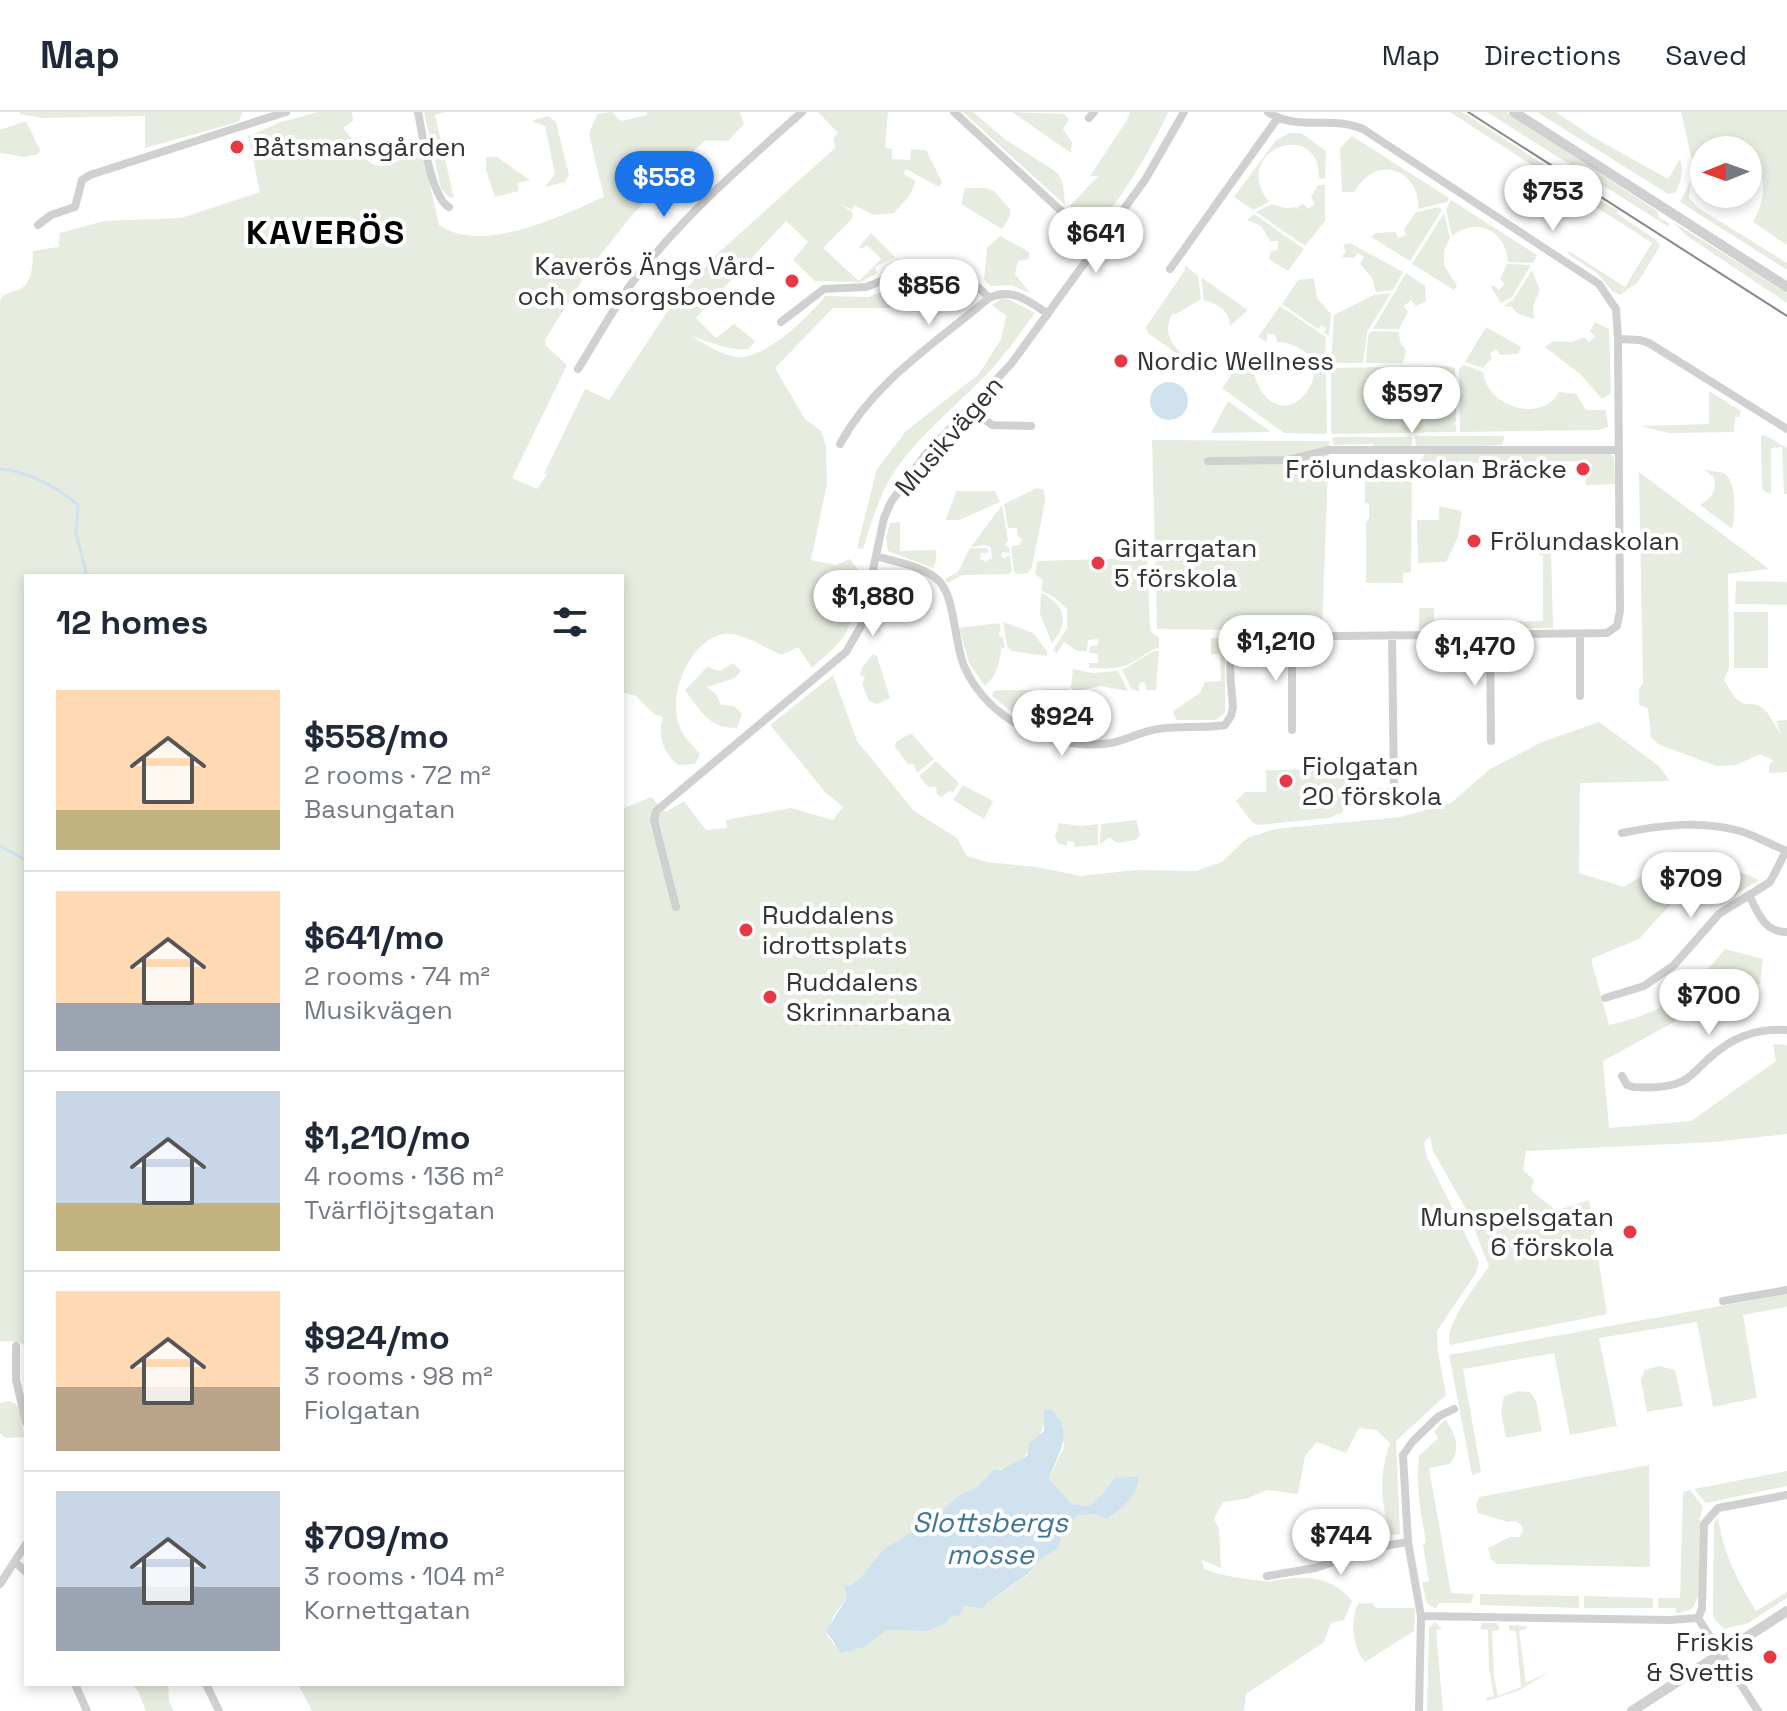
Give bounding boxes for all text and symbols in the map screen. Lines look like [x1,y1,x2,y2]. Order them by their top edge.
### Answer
text: Map [40,31,120,79]
text: Map [1382,37,1440,73]
text: Directions [1484,37,1621,73]
text: Saved [1665,37,1747,73]
place label: Båtsmansgården [253,130,466,164]
north arrow [1690,136,1762,208]
map controls [1690,136,1762,208]
marker: Båtsmansgården [228,138,246,156]
pin: $558 [617,151,711,219]
text: $558 [633,160,695,194]
pin: $753 [1506,165,1600,233]
text: $753 [1522,174,1584,208]
pin: $641 [1049,207,1143,275]
district label: KAVERÖS [246,211,406,254]
text: $641 [1066,216,1126,250]
place label: Kaverös Ängs Vård- och omsorgsboende [518,249,776,313]
pin: $856 [882,259,976,327]
text: $856 [897,268,961,302]
marker: Kaverös Ängs Vård- och omsorgsboende [783,272,801,290]
place label: Nordic Wellness [1137,344,1334,378]
marker: Nordic Wellness [1112,352,1130,370]
pin: $597 [1365,367,1459,435]
street label: Musikvägen [887,369,1011,503]
text: $597 [1381,376,1443,410]
place label: Frölundaskolan Bräcke [1285,452,1567,486]
marker: Frölundaskolan Bräcke [1574,460,1592,478]
place label: Frölundaskolan [1490,524,1680,558]
place label: Gitarrgatan 5 förskola [1114,531,1257,595]
marker: Frölundaskolan [1465,532,1483,550]
marker: Gitarrgatan 5 förskola [1089,554,1107,572]
pin: $1,880 [808,570,938,638]
text: $1,880 [831,579,915,613]
icon: filters [548,600,592,644]
text: 12 homes [56,601,208,644]
pin: $1,210 [1211,615,1341,683]
pin: $1,470 [1410,620,1540,688]
text: $1,210 [1236,624,1316,658]
text: $1,470 [1434,629,1516,663]
pin: $924 [1015,690,1109,758]
text: $924 [1030,699,1094,733]
text: $558/mo [304,715,449,758]
icon: home [120,722,216,818]
place label: Fiolgatan 20 förskola [1302,749,1442,813]
text: 2 rooms · 72 m² [304,758,491,792]
marker: Fiolgatan 20 förskola [1277,772,1295,790]
text: Basungatan [304,792,455,826]
pin: $709 [1644,852,1738,920]
text: $709 [1660,861,1722,895]
place label: Ruddalens idrottsplats [762,898,907,962]
text: $641/mo [304,916,444,959]
marker: Ruddalens idrottsplats [737,921,755,939]
icon: home [120,923,216,1019]
text: 2 rooms · 74 m² [304,959,490,993]
place label: Ruddalens Skrinnarbana [786,965,951,1029]
pin: $700 [1662,969,1756,1037]
text: $700 [1677,978,1741,1012]
marker: Ruddalens Skrinnarbana [761,988,779,1006]
text: Musikvägen [304,993,453,1027]
text: $1,210/mo [304,1116,471,1159]
icon: home [120,1123,216,1219]
text: 4 rooms · 136 m² [304,1159,504,1193]
text: Tvärflöjtsgatan [304,1193,495,1227]
place label: Munspelsgatan 6 förskola [1420,1200,1614,1264]
marker: Munspelsgatan 6 förskola [1621,1223,1639,1241]
text: $924/mo [304,1316,450,1359]
icon: home [120,1323,216,1419]
text: 3 rooms · 98 m² [304,1359,493,1393]
text: Fiolgatan [304,1393,420,1427]
water label: Slottsbergs mosse [912,1504,1069,1572]
pin: $744 [1294,1509,1388,1577]
text: $709/mo [304,1516,449,1559]
text: $744 [1310,1518,1372,1552]
icon: home [120,1523,216,1619]
text: 3 rooms · 104 m² [304,1559,505,1593]
text: Kornettgatan [304,1593,470,1627]
place label: Friskis & Svettis [1646,1625,1754,1689]
marker: Friskis & Svettis [1761,1648,1779,1666]

